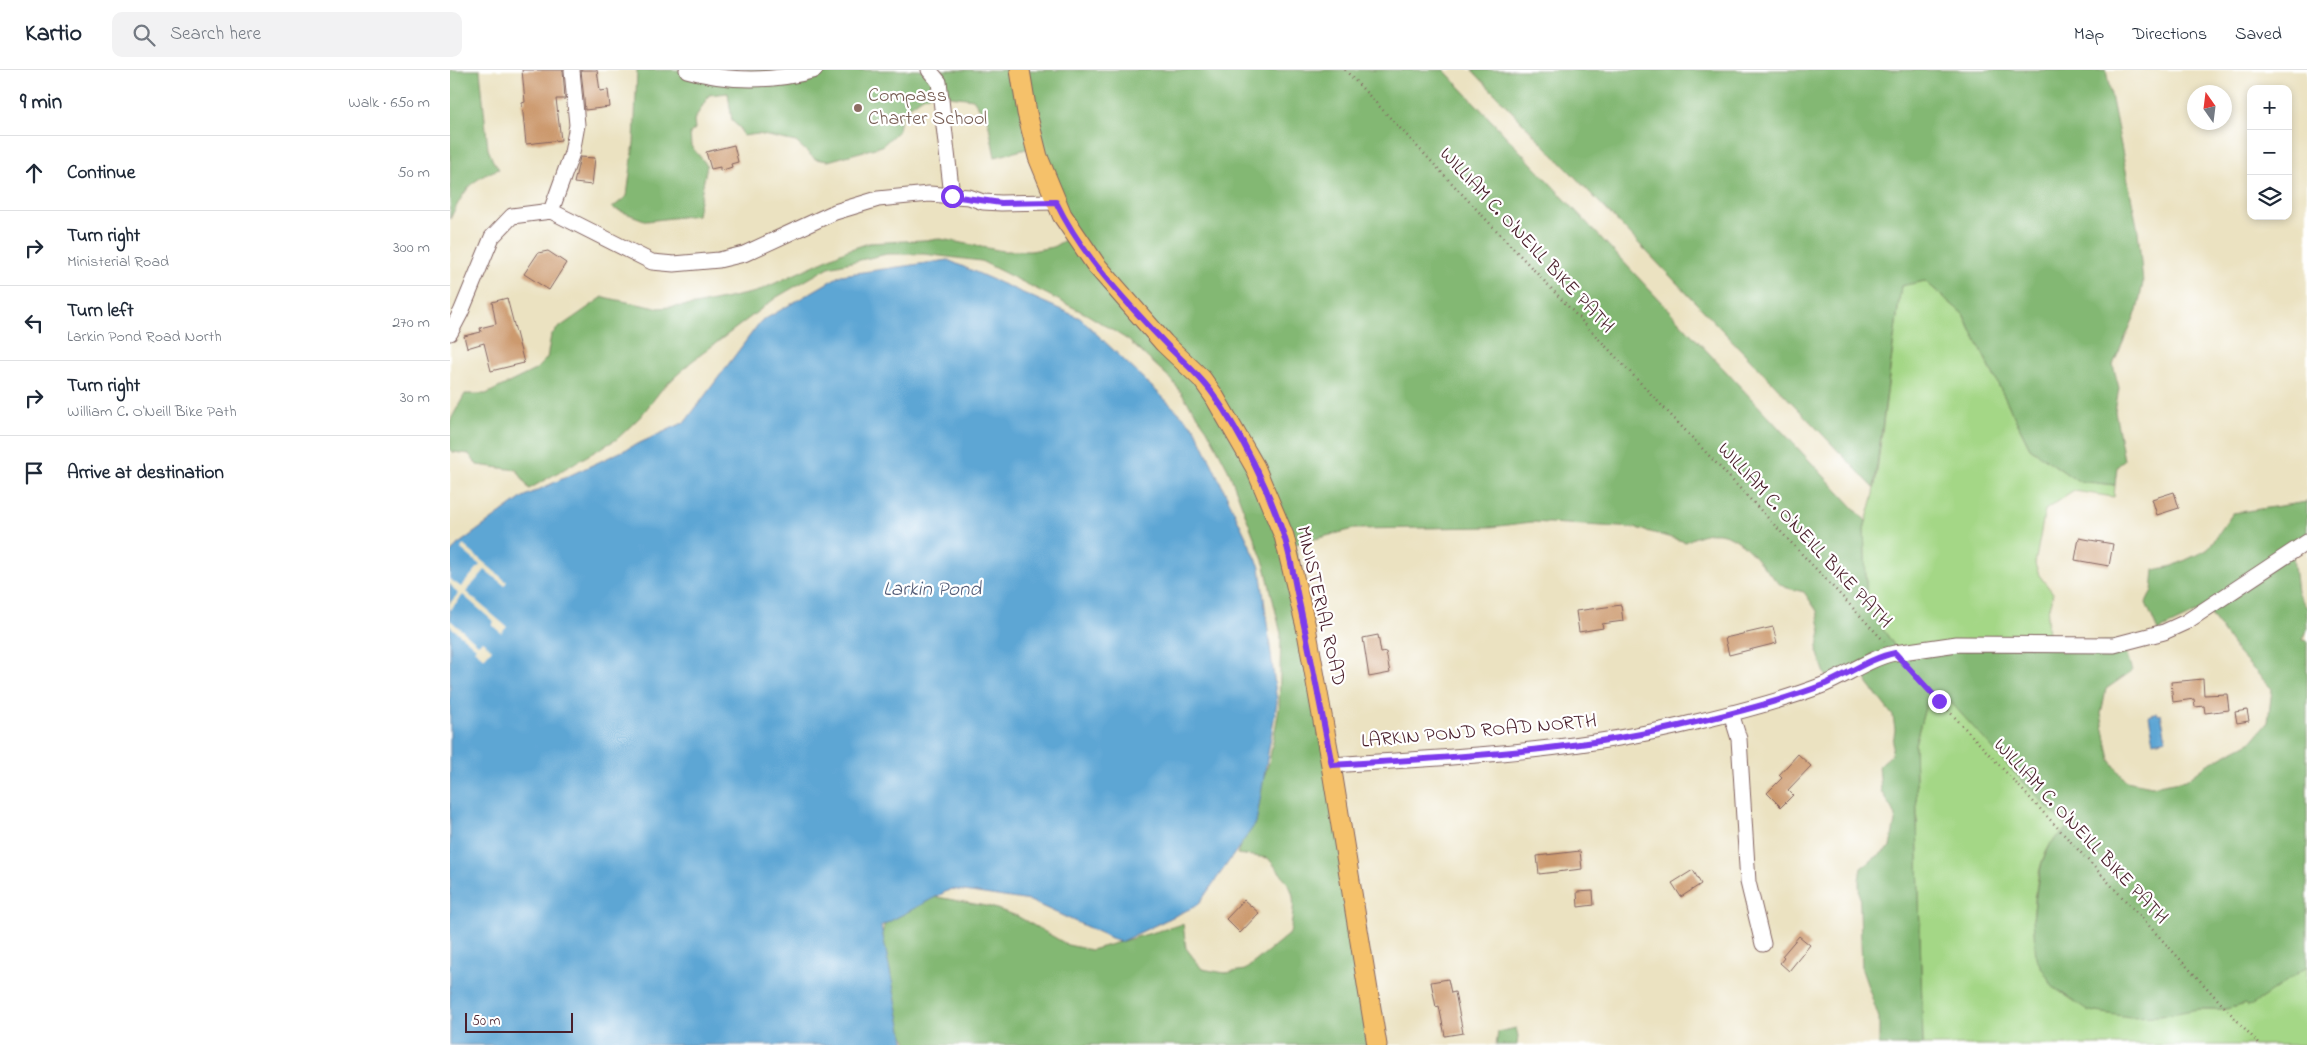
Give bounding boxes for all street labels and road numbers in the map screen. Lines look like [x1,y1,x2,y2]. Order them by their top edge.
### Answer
street label: WILLIAM C. O'NEILL BIKE PATH [1432,141,1620,341]
street label: WILLIAM C. O'NEILL BIKE PATH [1710,436,1898,636]
street label: MINISTERIAL ROAD [1287,523,1353,689]
street label: LARKIN POND ROAD NORTH [1360,707,1598,757]
street label: WILLIAM C. O'NEILL BIKE PATH [1986,732,2174,932]

